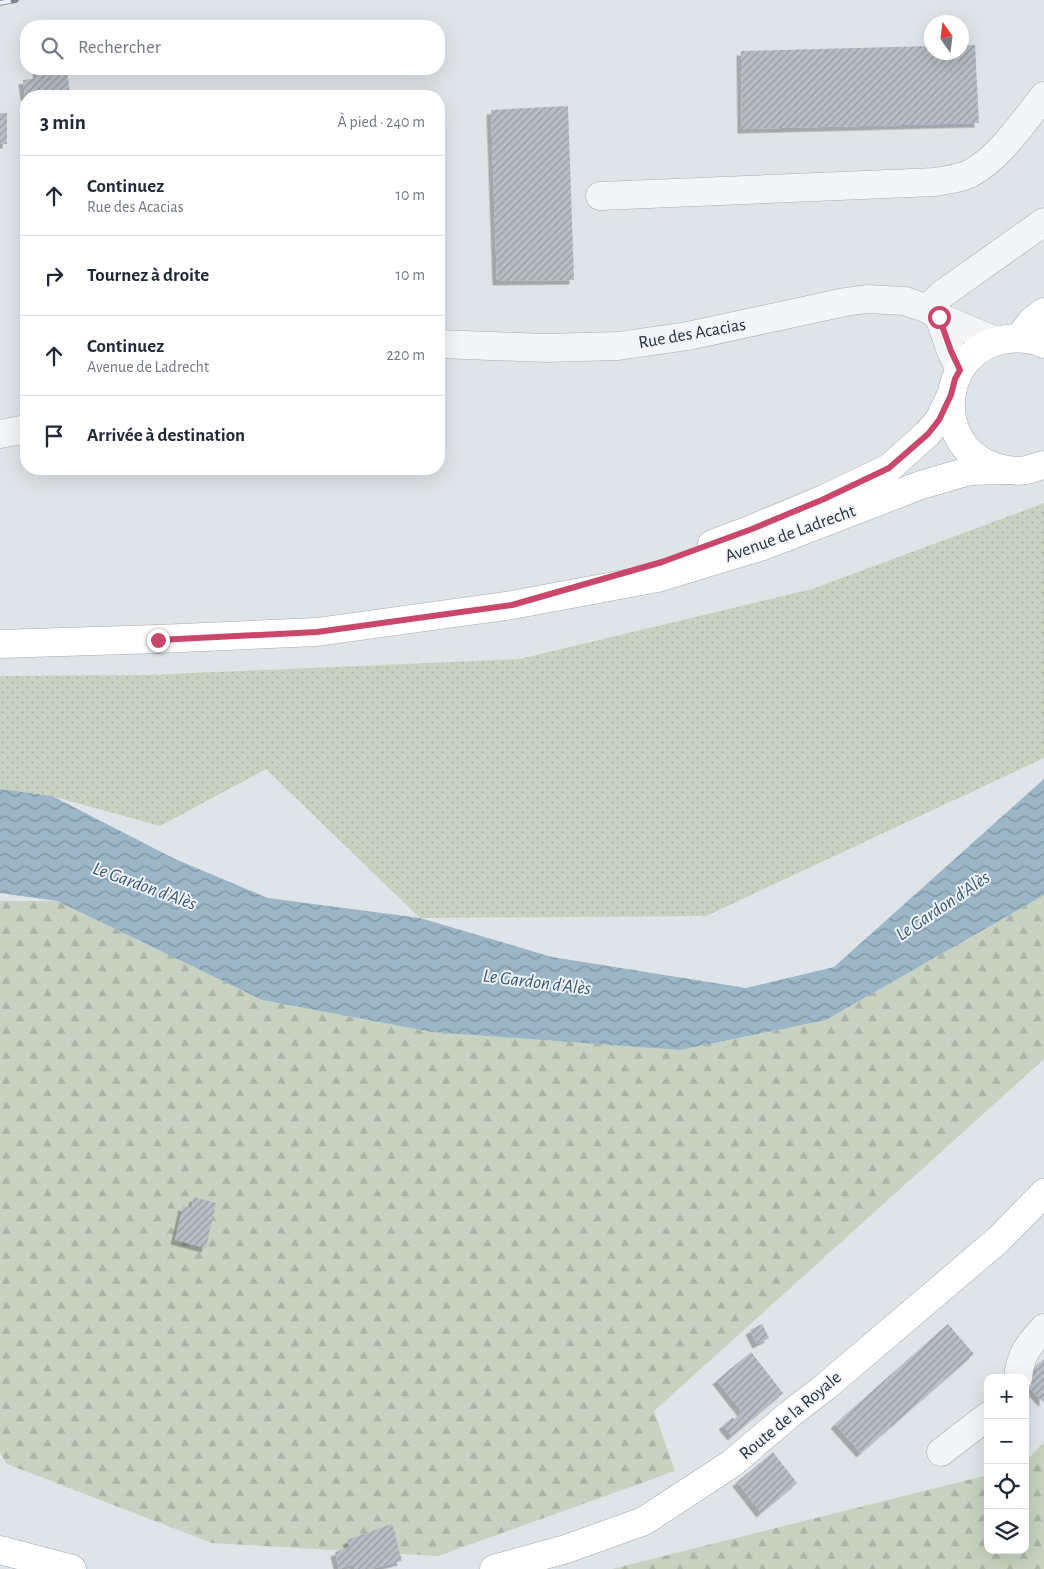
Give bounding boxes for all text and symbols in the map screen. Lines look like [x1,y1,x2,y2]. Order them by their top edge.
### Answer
north arrow [924,15,969,60]
search box [20,20,445,75]
icon: search [38,34,66,62]
text: Rechercher [78,38,161,57]
text: 3 min [40,112,86,133]
text: À pied · 240 m [338,114,425,130]
text: Continuez [87,177,164,196]
icon: ahead [40,182,68,210]
text: 10 m [396,187,425,203]
text: Rue des Acacias [87,199,184,215]
icon: right [40,262,68,290]
text: Tournez à droite [87,266,209,285]
text: 10 m [396,267,425,283]
route start [928,306,951,329]
street label: Rue des Acacias [637,316,747,352]
text: Continuez [87,337,164,356]
icon: ahead [40,342,68,370]
text: 220 m [387,347,425,363]
text: Avenue de Ladrecht [87,359,209,375]
icon: arrive [40,422,68,450]
text: Arrivée à destination [87,426,245,445]
street label: Avenue de Ladrecht [723,502,858,566]
route end [147,629,170,652]
water label: Le Gardon d'Alès [90,859,199,914]
water label: Le Gardon d'Alès [893,868,993,944]
water label: Le Gardon d'Alès [482,966,592,999]
street label: Route de la Royale [736,1368,845,1463]
map controls [984,1374,1029,1554]
button: + [984,1374,1029,1419]
button: − [984,1419,1029,1464]
button: locate [984,1464,1029,1509]
button: layers [984,1509,1029,1554]

